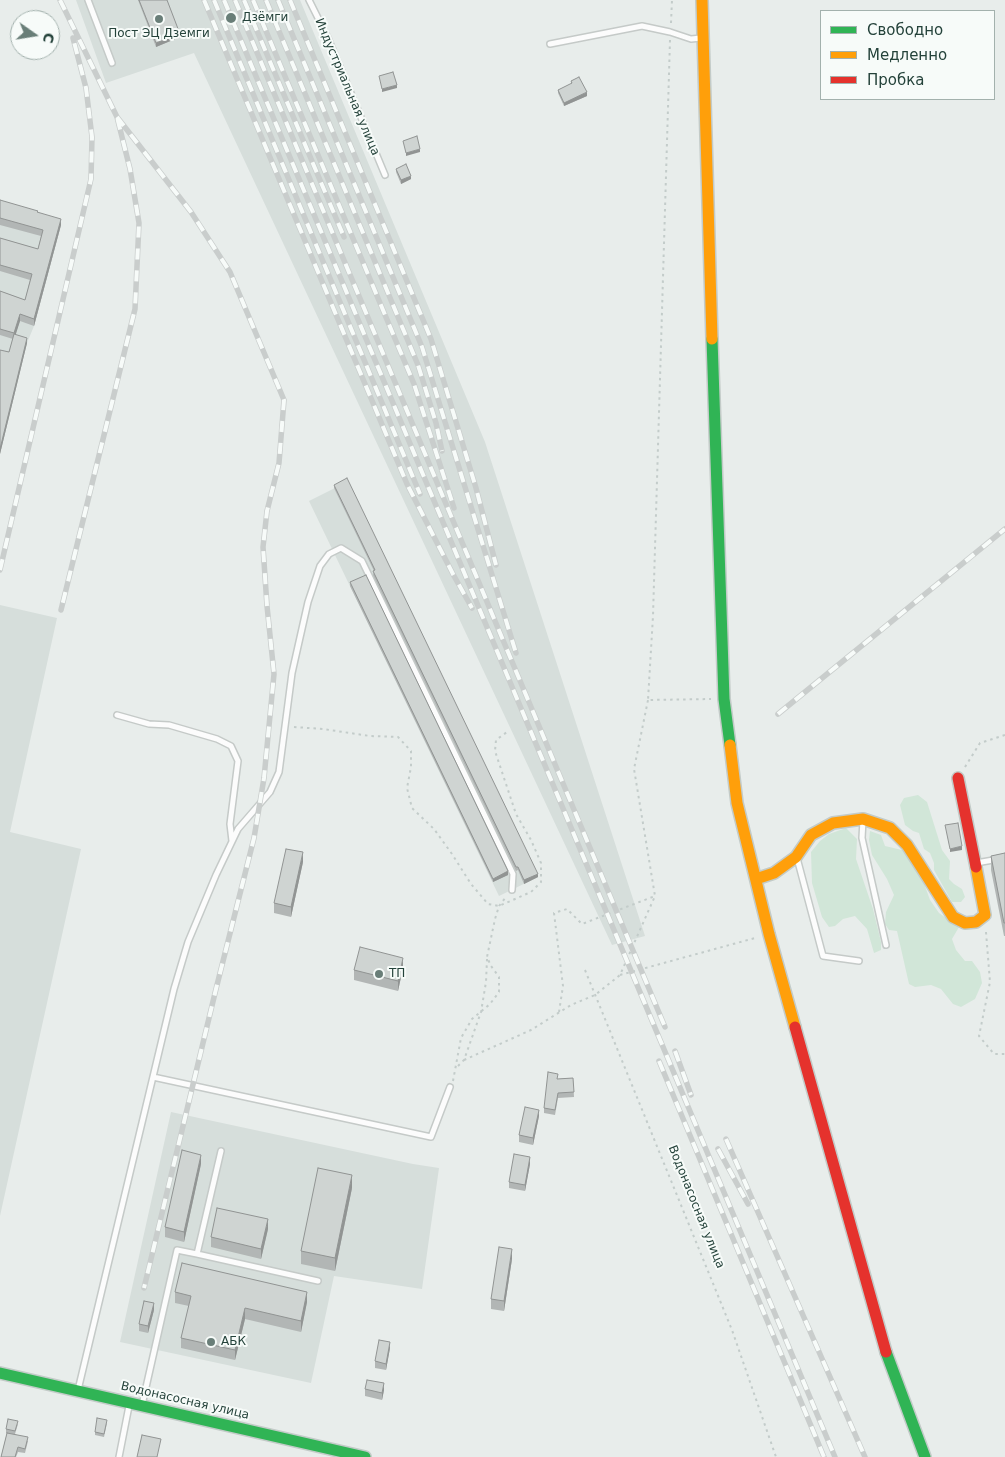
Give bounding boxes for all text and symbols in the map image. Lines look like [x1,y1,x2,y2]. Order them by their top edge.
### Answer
north arrow [10,10,60,60]
legend [820,10,995,100]
marker: Дзёмги [224,11,238,25]
place label: Дзёмги [242,11,288,25]
marker: Пост ЭЦ Дземги [153,13,165,25]
street label: Индустриальная улица [312,16,382,158]
text: Свободно [867,21,943,39]
place label: Пост ЭЦ Дземги [108,27,210,41]
text: С [40,31,58,45]
text: Медленно [867,46,947,64]
text: Пробка [867,71,924,89]
place label: ТП [389,967,405,981]
marker: ТП [373,968,385,980]
street label: Водонасосная улица [665,1143,727,1271]
place label: АБК [221,1335,246,1349]
marker: АБК [205,1336,217,1348]
street label: Водонасосная улица [119,1379,251,1423]

